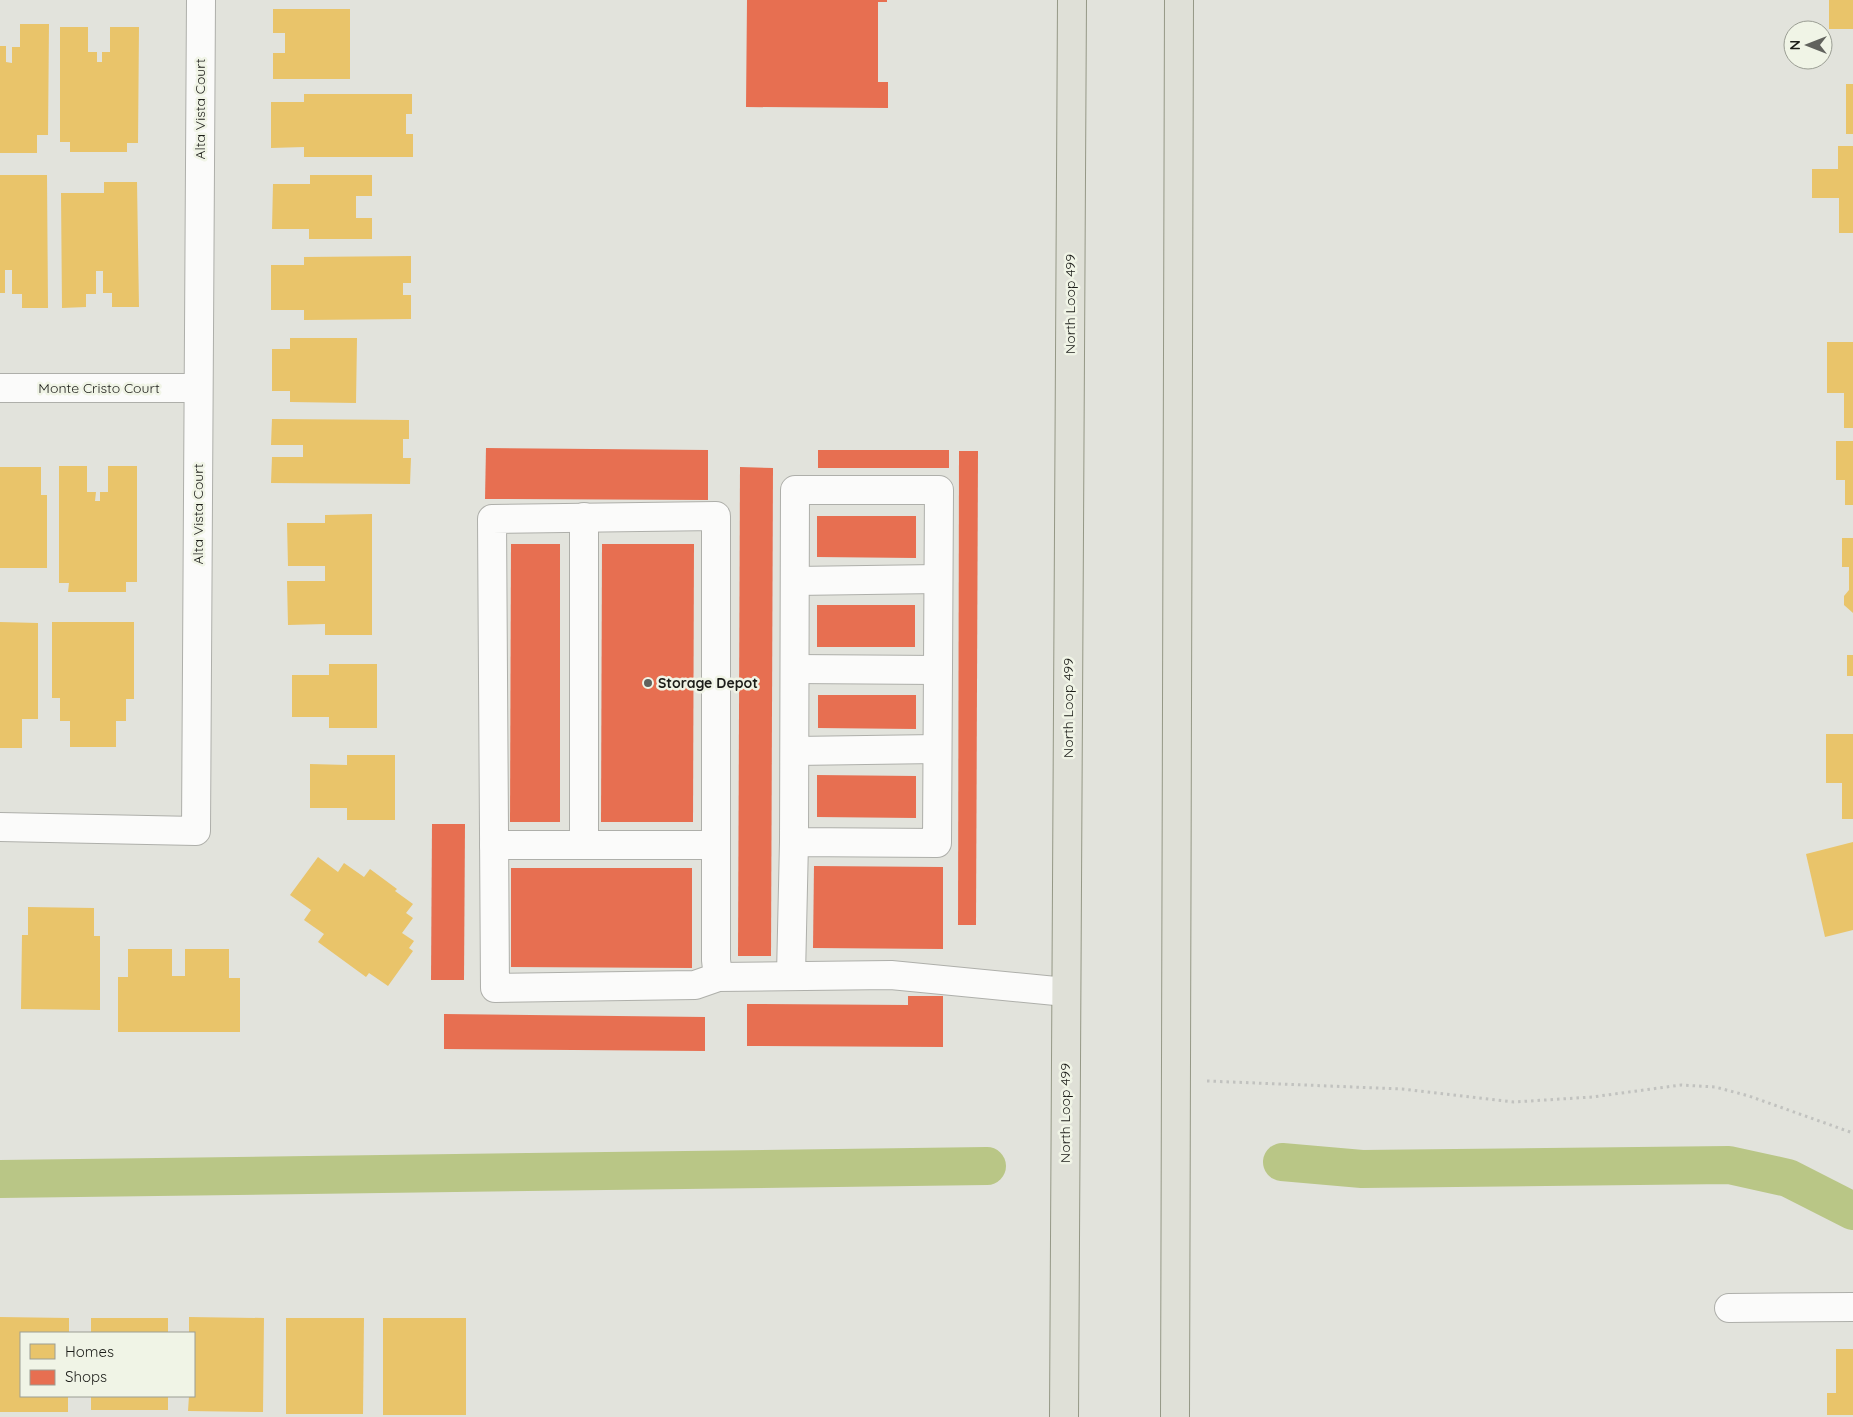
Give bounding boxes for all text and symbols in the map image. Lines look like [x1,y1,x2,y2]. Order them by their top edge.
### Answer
north arrow [1783,20,1833,70]
text: N [1786,40,1804,50]
street label: Alta Vista Court [191,58,209,159]
street label: North Loop 499 [1061,254,1079,354]
street label: Monte Cristo Court [38,379,160,397]
street label: Alta Vista Court [189,463,207,564]
street label: North Loop 499 [1059,658,1077,758]
place label: Storage Depot [658,674,758,692]
marker: Storage Depot [642,677,654,689]
street label: North Loop 499 [1056,1063,1074,1163]
legend [20,1332,195,1397]
text: Homes [65,1342,114,1361]
text: Shops [65,1367,107,1386]

